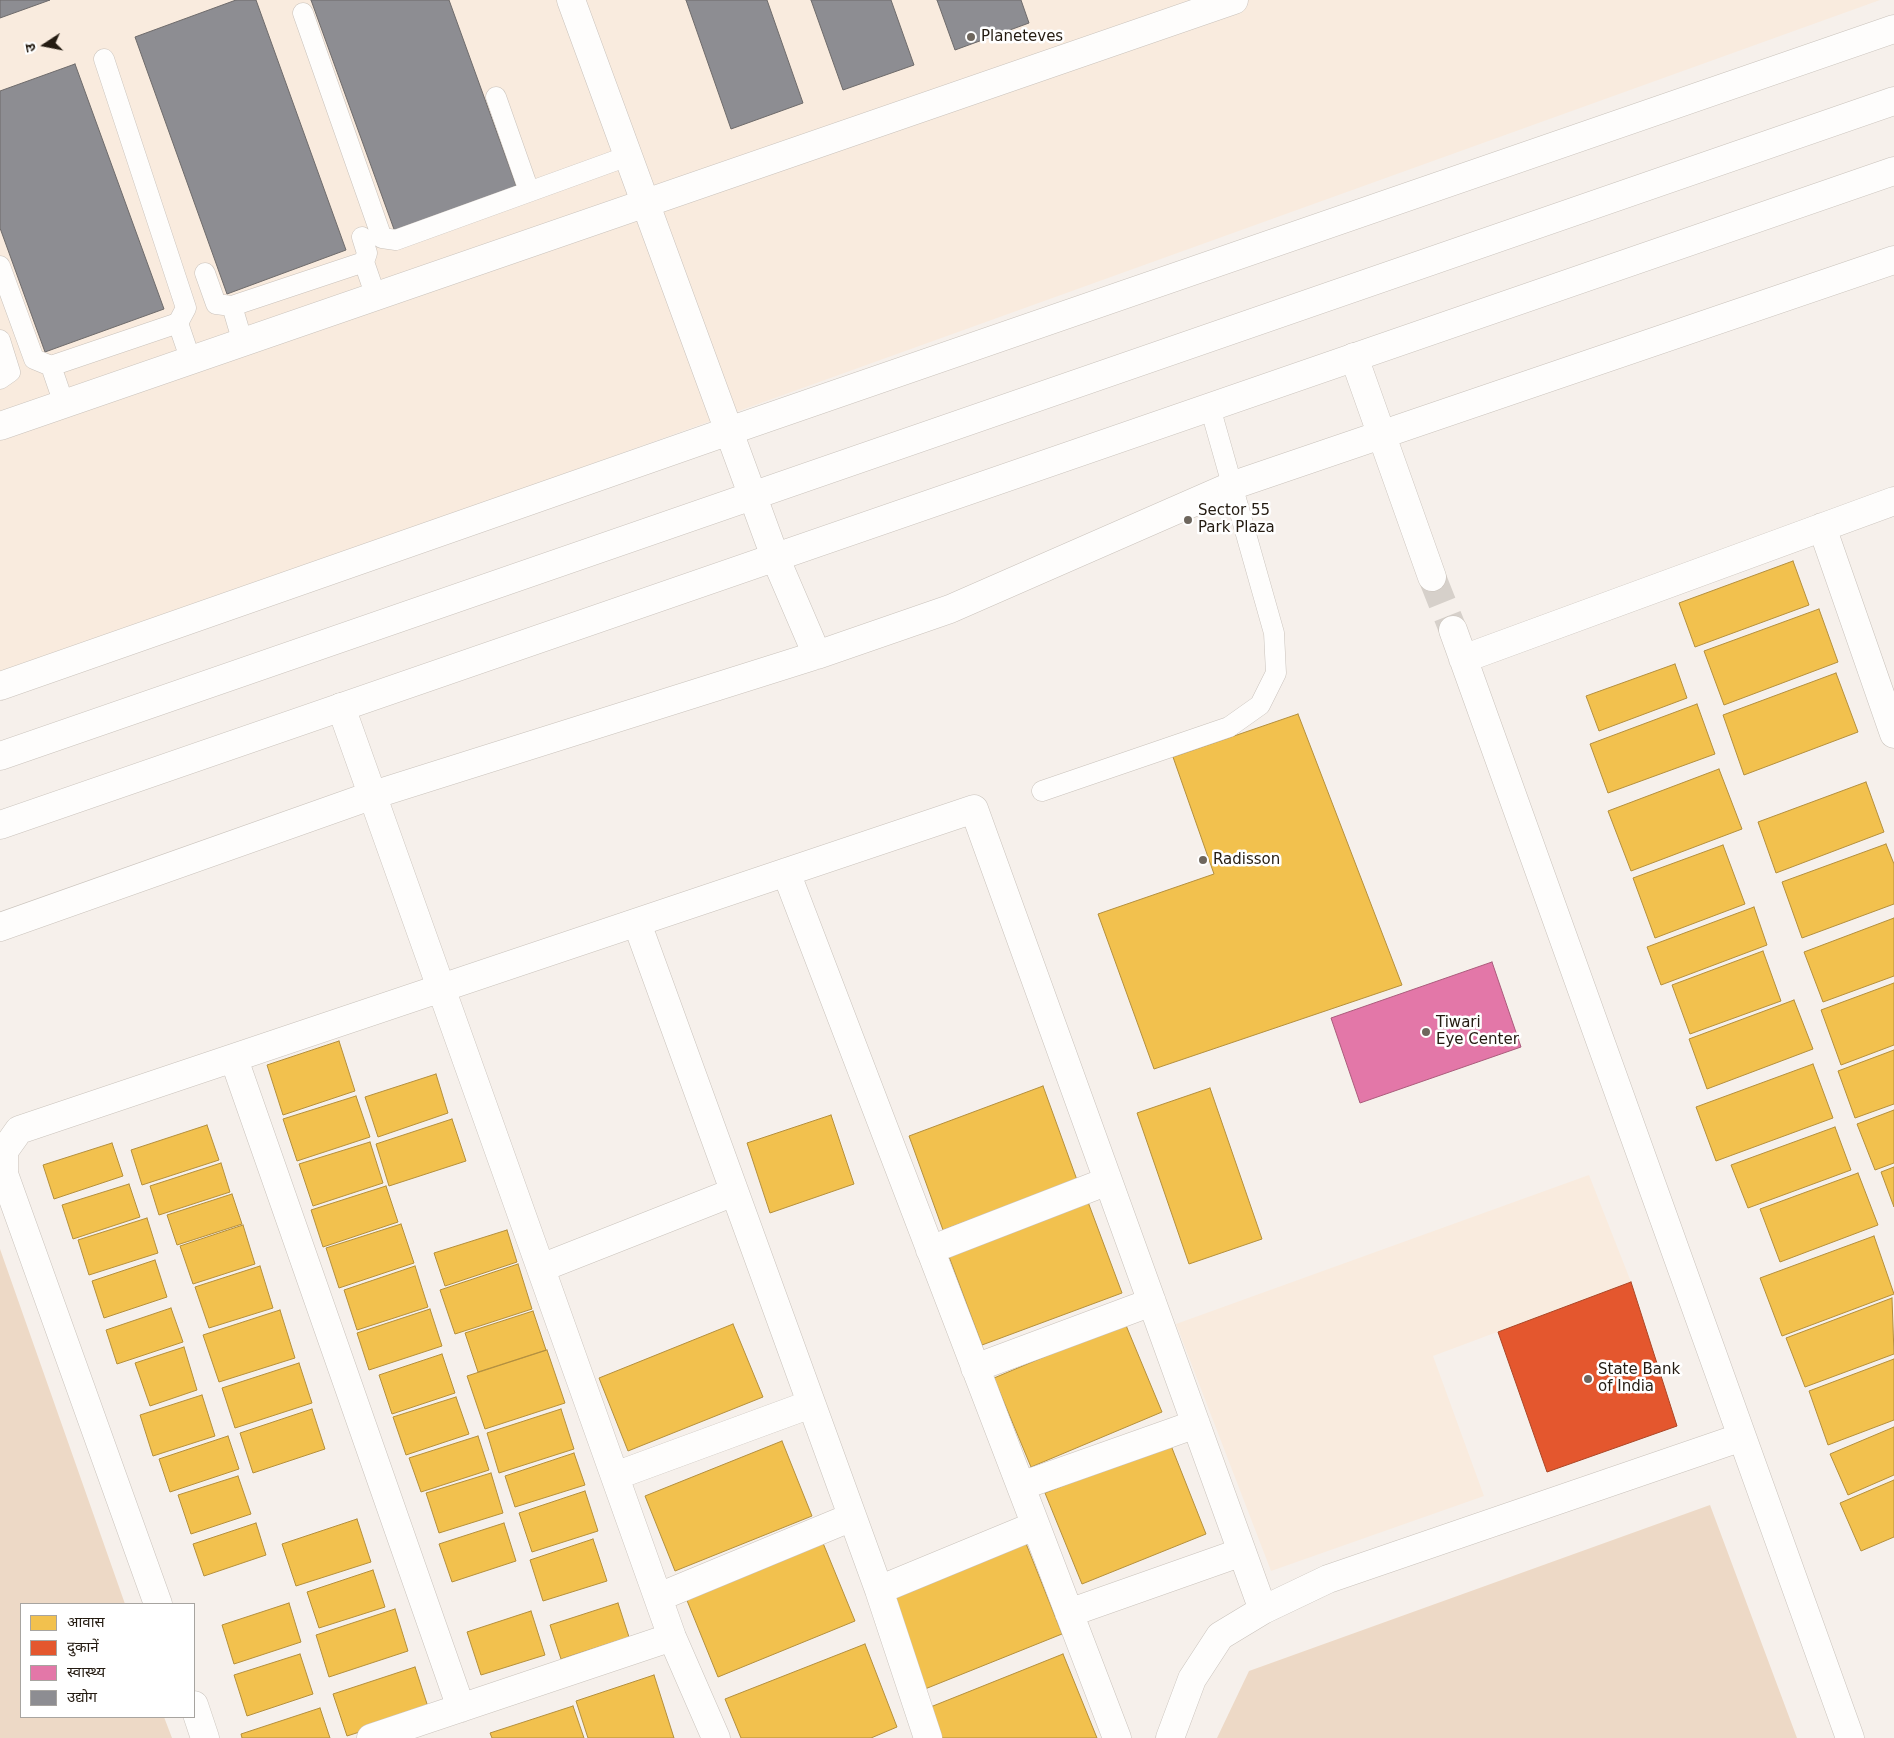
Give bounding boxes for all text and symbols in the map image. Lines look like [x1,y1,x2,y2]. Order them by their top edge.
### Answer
north arrow [20,20,70,70]
place label: Planeteves [981,28,1063,46]
marker: Planeteves [965,31,977,43]
text: उ [22,42,39,53]
place label: Sector 55 Park Plaza [1198,502,1275,537]
marker: Sector 55 Park Plaza [1182,514,1194,526]
place label: Radisson [1213,851,1280,869]
marker: Radisson [1197,854,1209,866]
place label: Tiwari Eye Center [1436,1014,1519,1049]
marker: Tiwari Eye Center [1420,1026,1432,1038]
place label: State Bank of India [1598,1361,1680,1396]
marker: State Bank of India [1582,1373,1594,1385]
legend [20,1603,195,1718]
text: आवास [67,1613,105,1631]
text: दुकानें [67,1638,99,1656]
text: स्वास्थ्य [67,1663,105,1681]
text: उद्योग [67,1688,97,1706]

